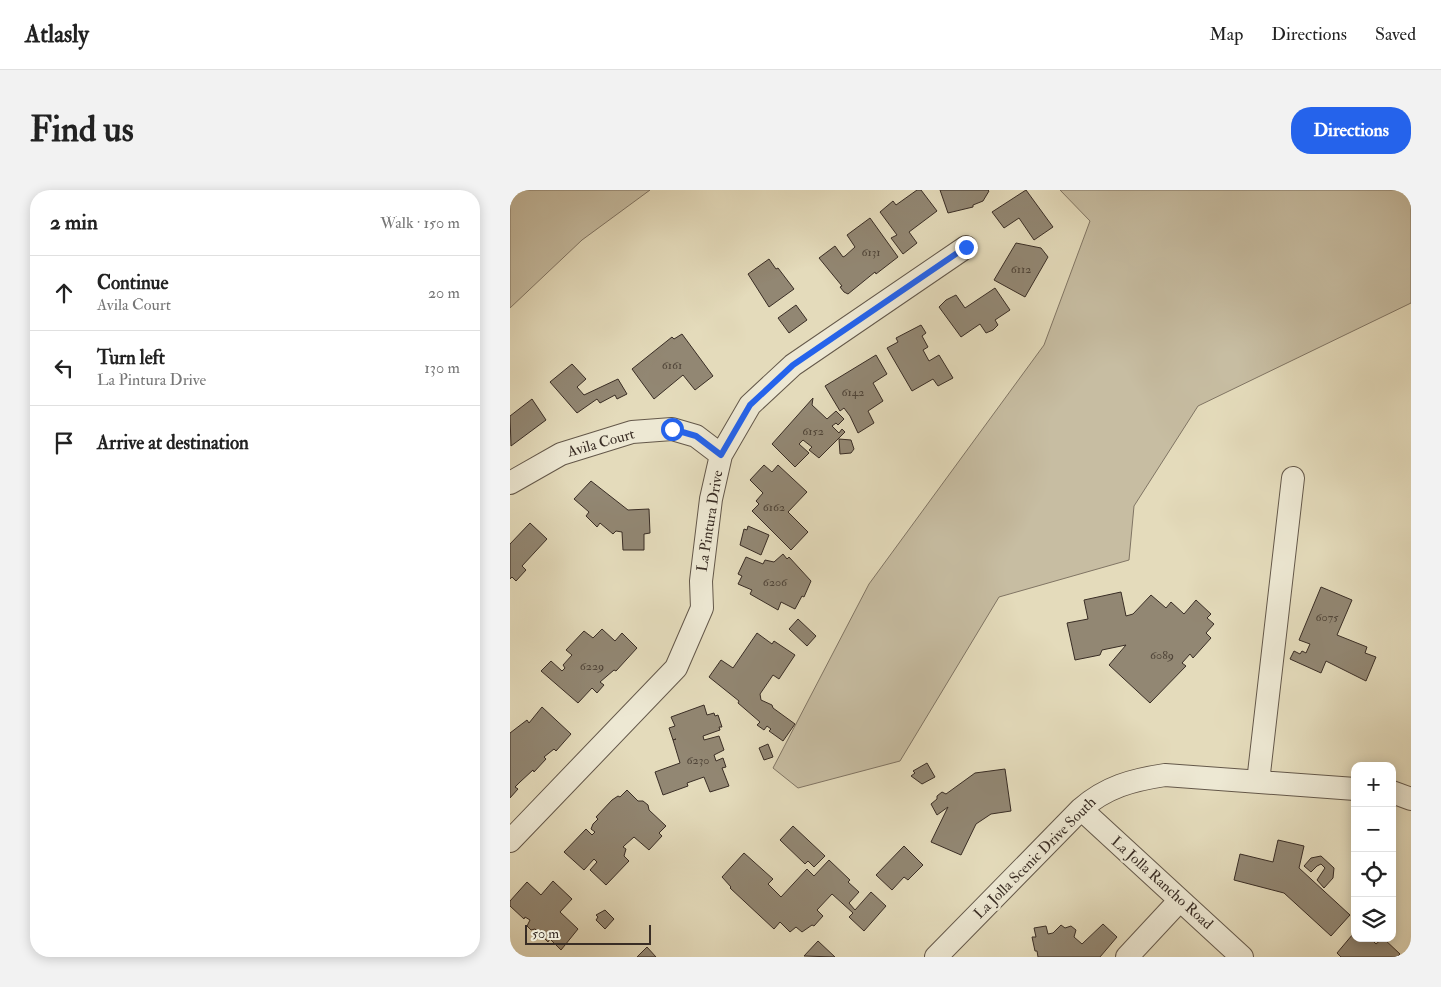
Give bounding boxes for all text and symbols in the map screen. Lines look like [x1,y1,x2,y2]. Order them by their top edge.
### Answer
text: Atlasly [25,19,89,50]
text: Map [1210,23,1243,46]
text: Directions [1271,23,1347,46]
text: Saved [1375,23,1416,46]
button: Directions [1291,107,1411,154]
text: Find us [30,108,134,152]
text: 2 min [50,209,98,236]
text: Walk · 150 m [380,213,460,233]
route end [955,236,978,259]
house number: 6131 [861,245,881,260]
house number: 6112 [1011,262,1031,277]
text: Continue [97,271,168,295]
icon: ahead [50,279,78,307]
text: 20 m [428,283,460,303]
text: Avila Court [97,295,171,315]
text: Turn left [97,346,165,370]
icon: left [50,354,78,382]
text: 130 m [424,358,460,378]
house number: 6161 [662,358,682,373]
text: La Pintura Drive [97,370,206,390]
house number: 6142 [842,385,864,400]
route start [661,418,684,441]
street label: Avila Court [564,424,637,462]
house number: 6152 [802,424,824,439]
icon: arrive [50,429,78,457]
text: Arrive at destination [97,431,249,455]
street label: La Pintura Drive [693,469,727,573]
house number: 6162 [763,500,785,515]
house number: 6206 [763,575,788,590]
house number: 6075 [1316,610,1339,625]
house number: 6089 [1150,648,1174,663]
house number: 6229 [580,659,604,674]
house number: 6230 [687,753,709,768]
map controls [1351,762,1396,942]
button: + [1351,762,1396,807]
street label: La Jolla Scenic Drive South [970,793,1101,924]
button: − [1351,807,1396,852]
street label: La Jolla Rancho Road [1107,832,1217,935]
button: locate [1351,852,1396,897]
button: layers [1351,897,1396,942]
scale bar [525,922,651,945]
text: 50 m [532,925,559,942]

